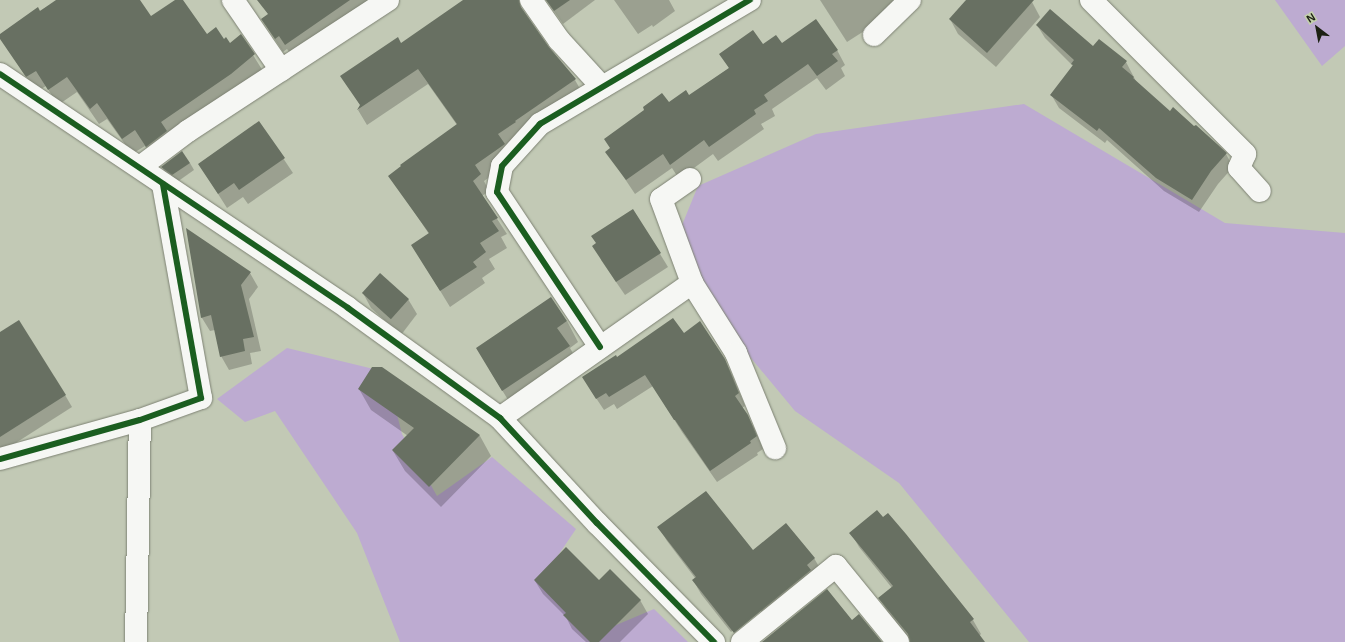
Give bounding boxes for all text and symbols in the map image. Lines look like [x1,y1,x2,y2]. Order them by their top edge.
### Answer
north arrow [1297,8,1337,48]
text: N [1304,11,1317,25]

